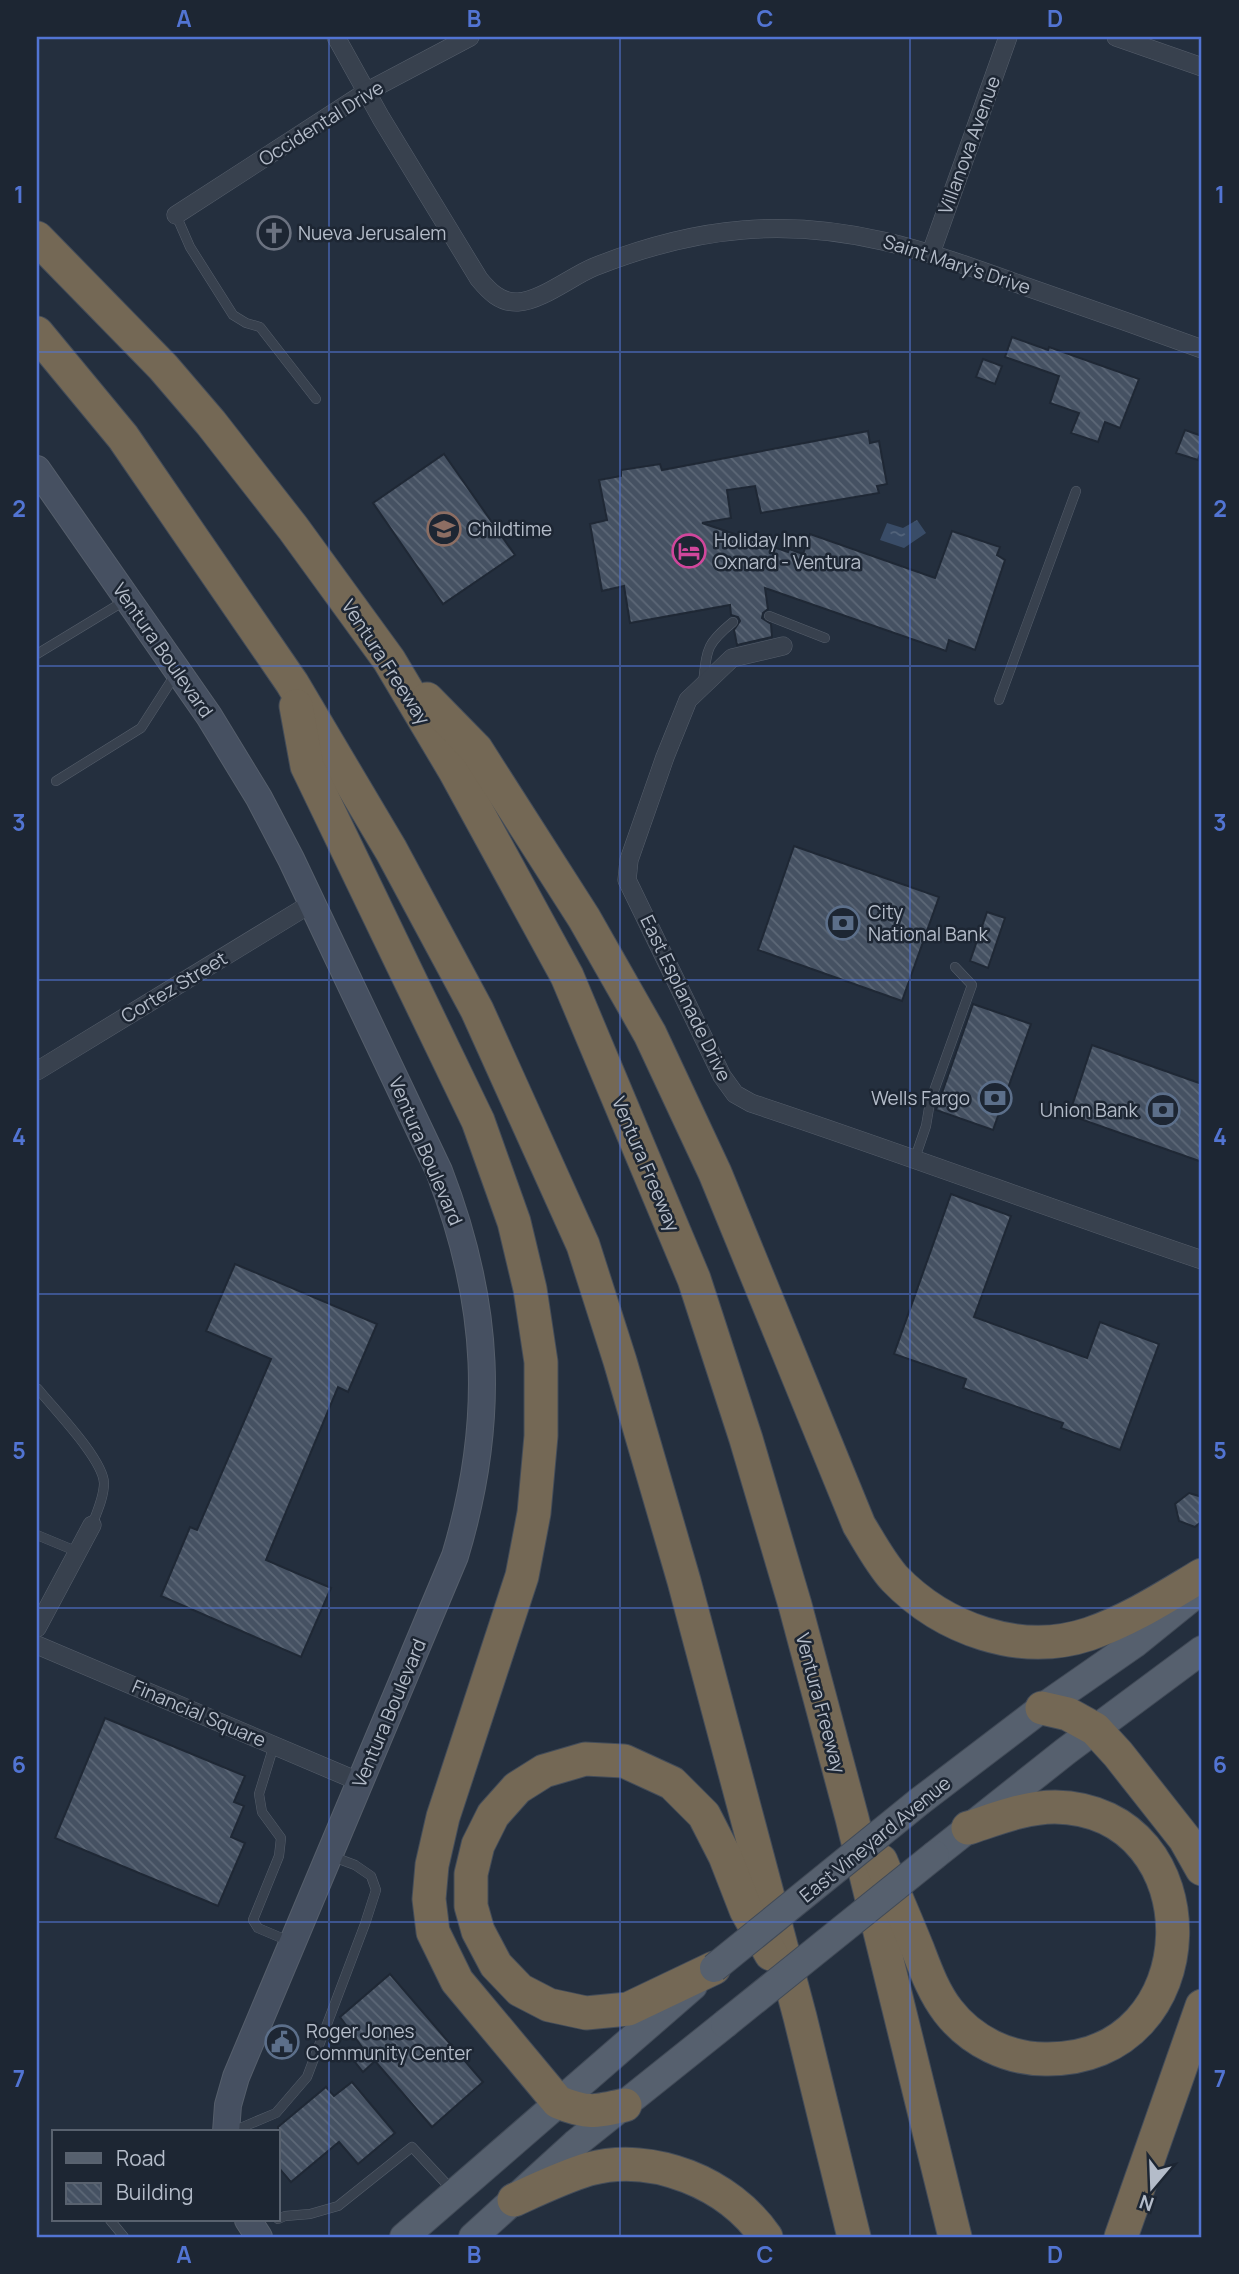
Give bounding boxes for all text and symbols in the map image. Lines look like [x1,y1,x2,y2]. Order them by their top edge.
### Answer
text: A [176,2,192,34]
text: B [467,2,481,34]
text: C [757,2,774,34]
text: D [1047,2,1063,34]
street label: Villanova Avenue [932,72,1006,218]
street label: Occidental Drive [254,74,388,172]
text: 1 [14,178,24,210]
text: 1 [1215,178,1225,210]
church icon: Nueva Jerusalem [255,214,293,252]
place label: Nueva Jerusalem [298,220,446,246]
street label: Saint Mary's Drive [880,228,1034,300]
text: 2 [12,492,26,524]
text: 2 [1213,492,1227,524]
school or university icon: Childtime [425,510,463,548]
place label: Childtime [468,516,552,542]
place label: Holiday Inn Oxnard - Ventura [714,527,861,575]
hotel icon: Holiday Inn Oxnard - Ventura [670,532,708,570]
street label: Ventura Boulevard [107,577,219,723]
street label: Ventura Freeway [336,594,436,730]
text: 3 [12,806,26,838]
text: 3 [1213,806,1227,838]
place label: City National Bank [868,899,988,947]
bank icon: City National Bank [824,904,862,942]
street label: East Esplanade Drive [634,910,738,1086]
street label: Cortez Street [116,945,232,1029]
street label: Ventura Boulevard [383,1073,469,1229]
bank icon: Wells Fargo [976,1079,1014,1117]
place label: Wells Fargo [871,1085,970,1111]
bank icon: Union Bank [1144,1091,1182,1129]
street label: Ventura Freeway [606,1093,686,1235]
place label: Union Bank [1040,1097,1139,1123]
text: 4 [12,1120,26,1152]
text: 4 [1213,1120,1227,1152]
text: 5 [12,1434,26,1466]
text: 5 [1213,1434,1227,1466]
street label: Ventura Freeway [790,1630,852,1776]
street label: Ventura Boulevard [346,1635,432,1791]
street label: Financial Square [128,1673,270,1753]
text: 6 [12,1748,26,1780]
text: 6 [1213,1748,1227,1780]
street label: East Vineyard Avenue [794,1770,956,1908]
place label: Roger Jones Community Center [306,2018,472,2066]
public building icon: Roger Jones Community Center [263,2023,301,2061]
text: 7 [13,2062,25,2094]
text: 7 [1214,2062,1226,2094]
legend [52,2130,280,2222]
text: Road [116,2144,166,2172]
north arrow [1116,2152,1186,2222]
text: Building [116,2178,193,2206]
text: N [1136,2189,1157,2218]
text: A [176,2238,192,2270]
text: B [467,2238,481,2270]
text: C [757,2238,774,2270]
text: D [1047,2238,1063,2270]

